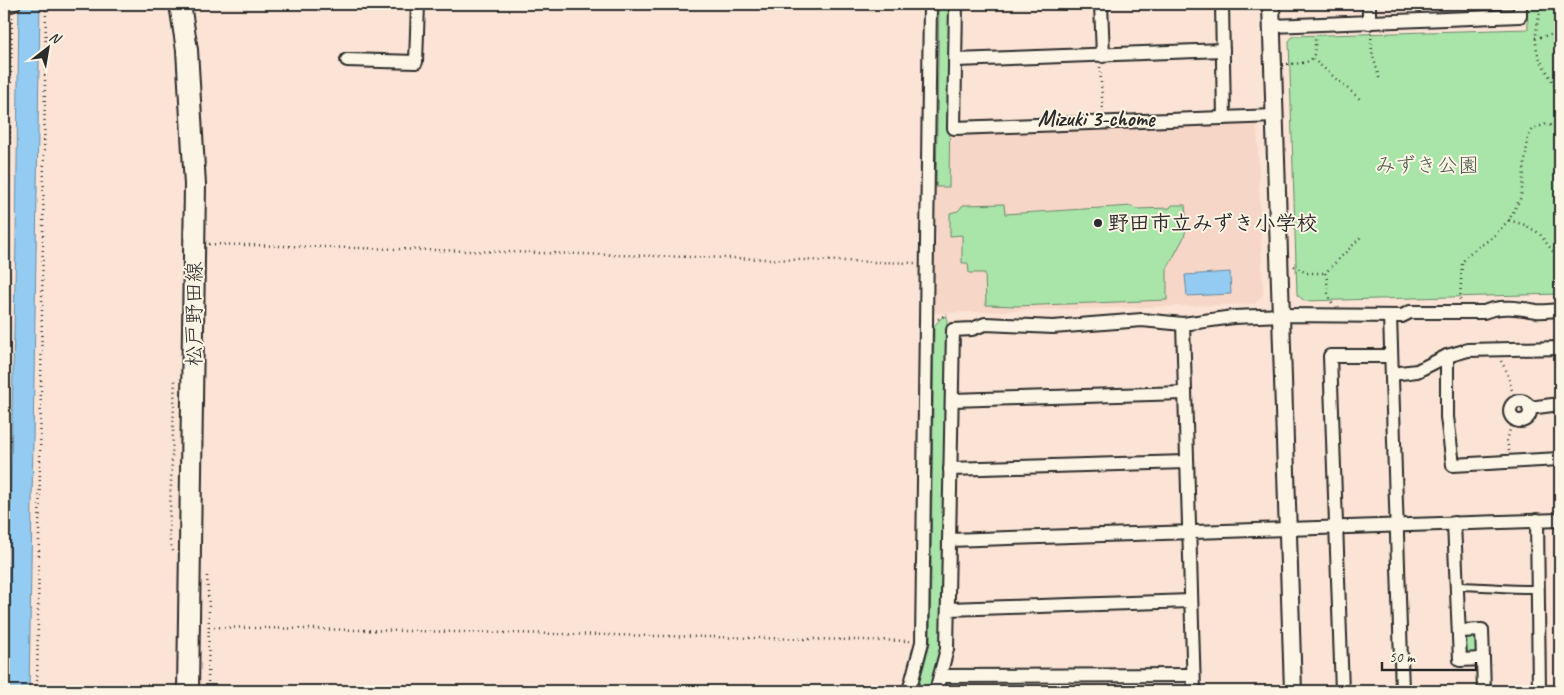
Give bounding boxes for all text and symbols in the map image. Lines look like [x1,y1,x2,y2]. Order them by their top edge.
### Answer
north arrow [22,22,72,72]
text: N [46,28,65,48]
district label: Mizuki 3-chome [1038,105,1156,133]
park label: みずき公園 [1375,152,1479,178]
place label: 野田市立みずき小学校 [1108,210,1318,236]
marker: 野田市立みずき小学校 [1092,217,1104,229]
street label: 松戸野田線 [181,262,207,367]
scale bar [1382,640,1475,672]
text: 50 m [1389,648,1416,667]

